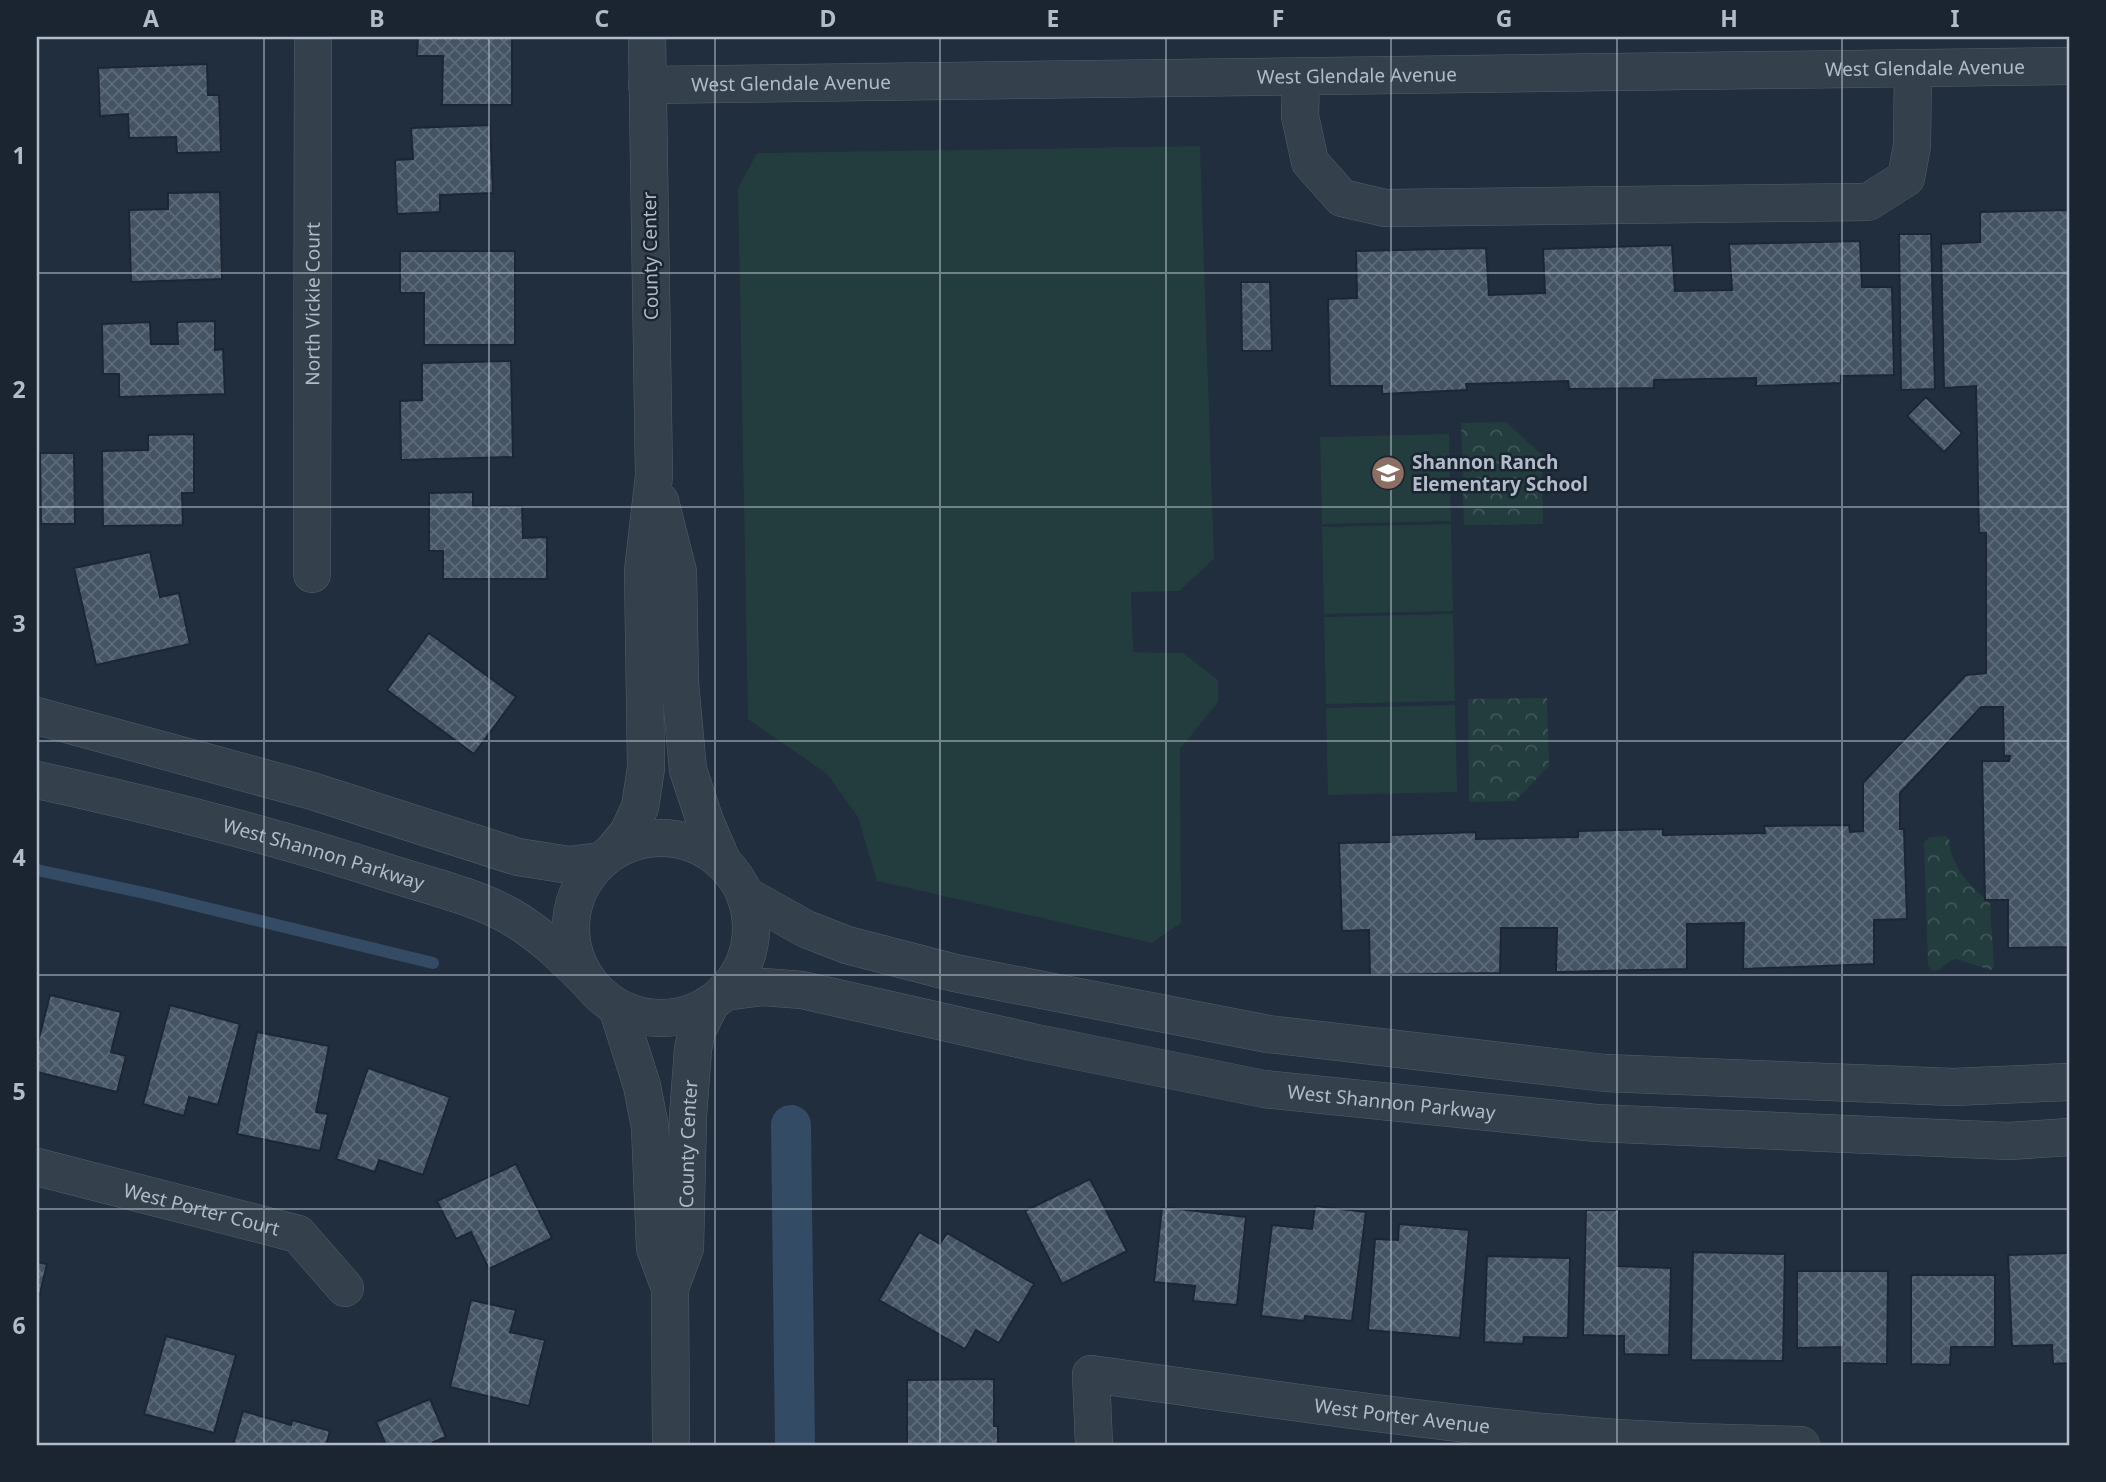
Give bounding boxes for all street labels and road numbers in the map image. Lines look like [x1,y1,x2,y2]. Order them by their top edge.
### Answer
street label: West Glendale Avenue [1825,54,2025,82]
street label: West Glendale Avenue [1257,61,1457,90]
street label: West Glendale Avenue [691,69,891,97]
street label: County Center [636,191,664,320]
street label: North Vickie Court [299,222,326,386]
street label: West Shannon Parkway [220,812,428,896]
street label: West Shannon Parkway [1286,1078,1497,1126]
street label: County Center [673,1079,704,1208]
street label: West Porter Court [121,1177,283,1242]
street label: West Porter Avenue [1313,1392,1491,1439]

